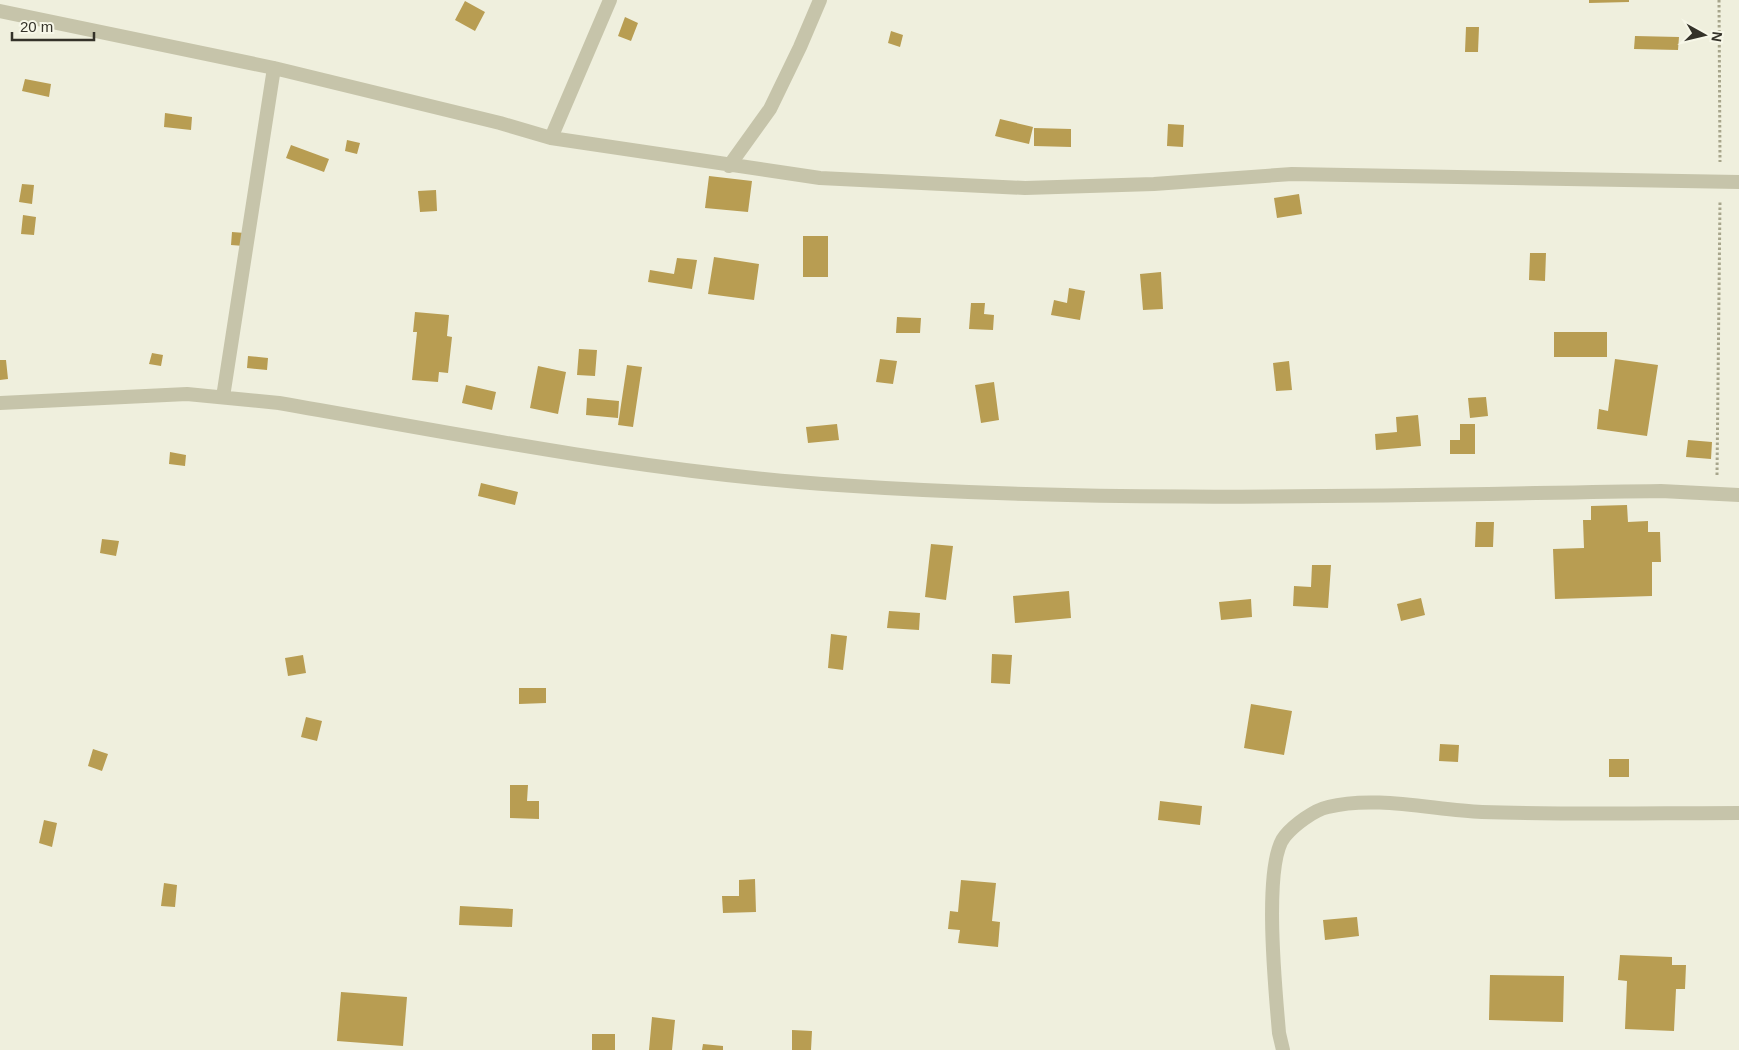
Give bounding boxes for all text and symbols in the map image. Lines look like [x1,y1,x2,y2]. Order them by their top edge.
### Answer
scale bar [12,10,95,42]
north arrow [1679,10,1729,60]
text: 20 m [20,18,53,35]
text: N [1708,31,1726,43]

